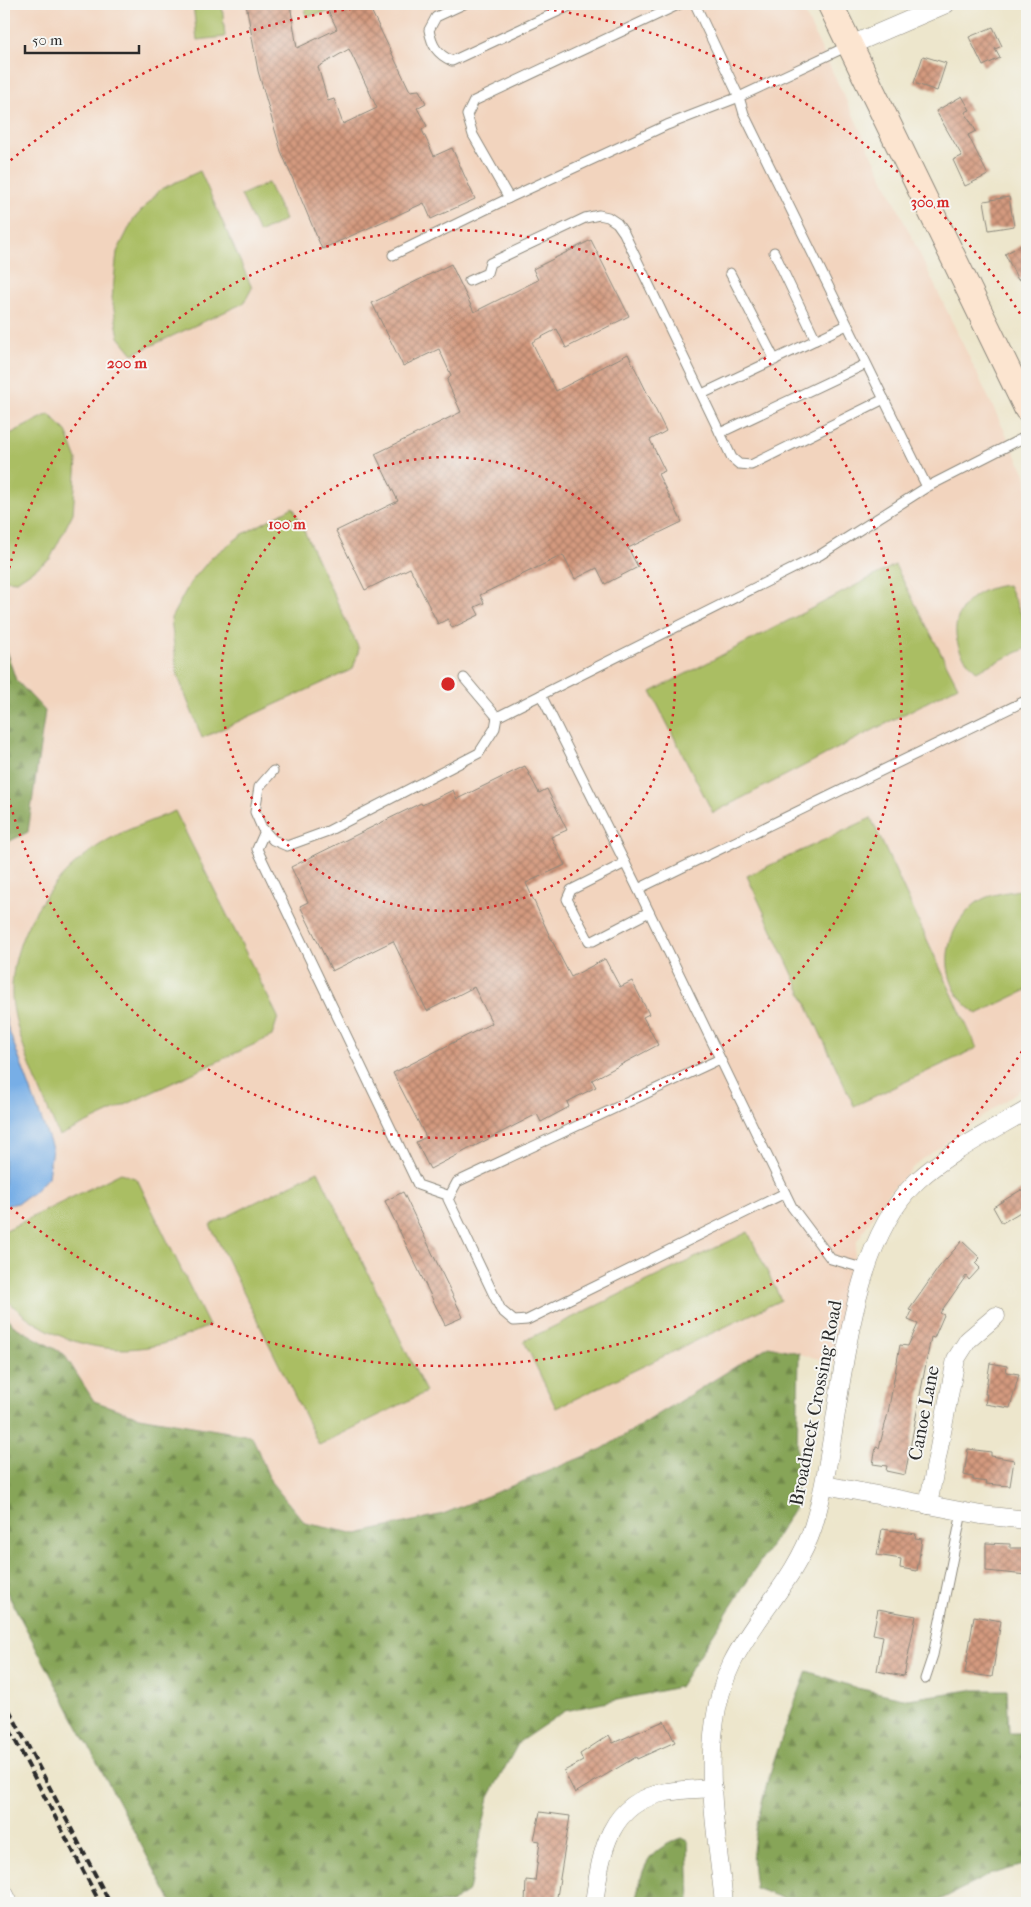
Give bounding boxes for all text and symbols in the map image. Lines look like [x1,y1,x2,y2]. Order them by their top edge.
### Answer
scale bar [25,22,139,54]
text: 50 m [32,31,63,49]
text: 300 m [911,193,950,211]
text: 200 m [107,354,147,372]
text: 100 m [268,515,306,533]
centre of rings [439,675,457,693]
street label: Broadneck Crossing Road [785,1298,847,1508]
street label: Canoe Lane [904,1364,944,1462]

